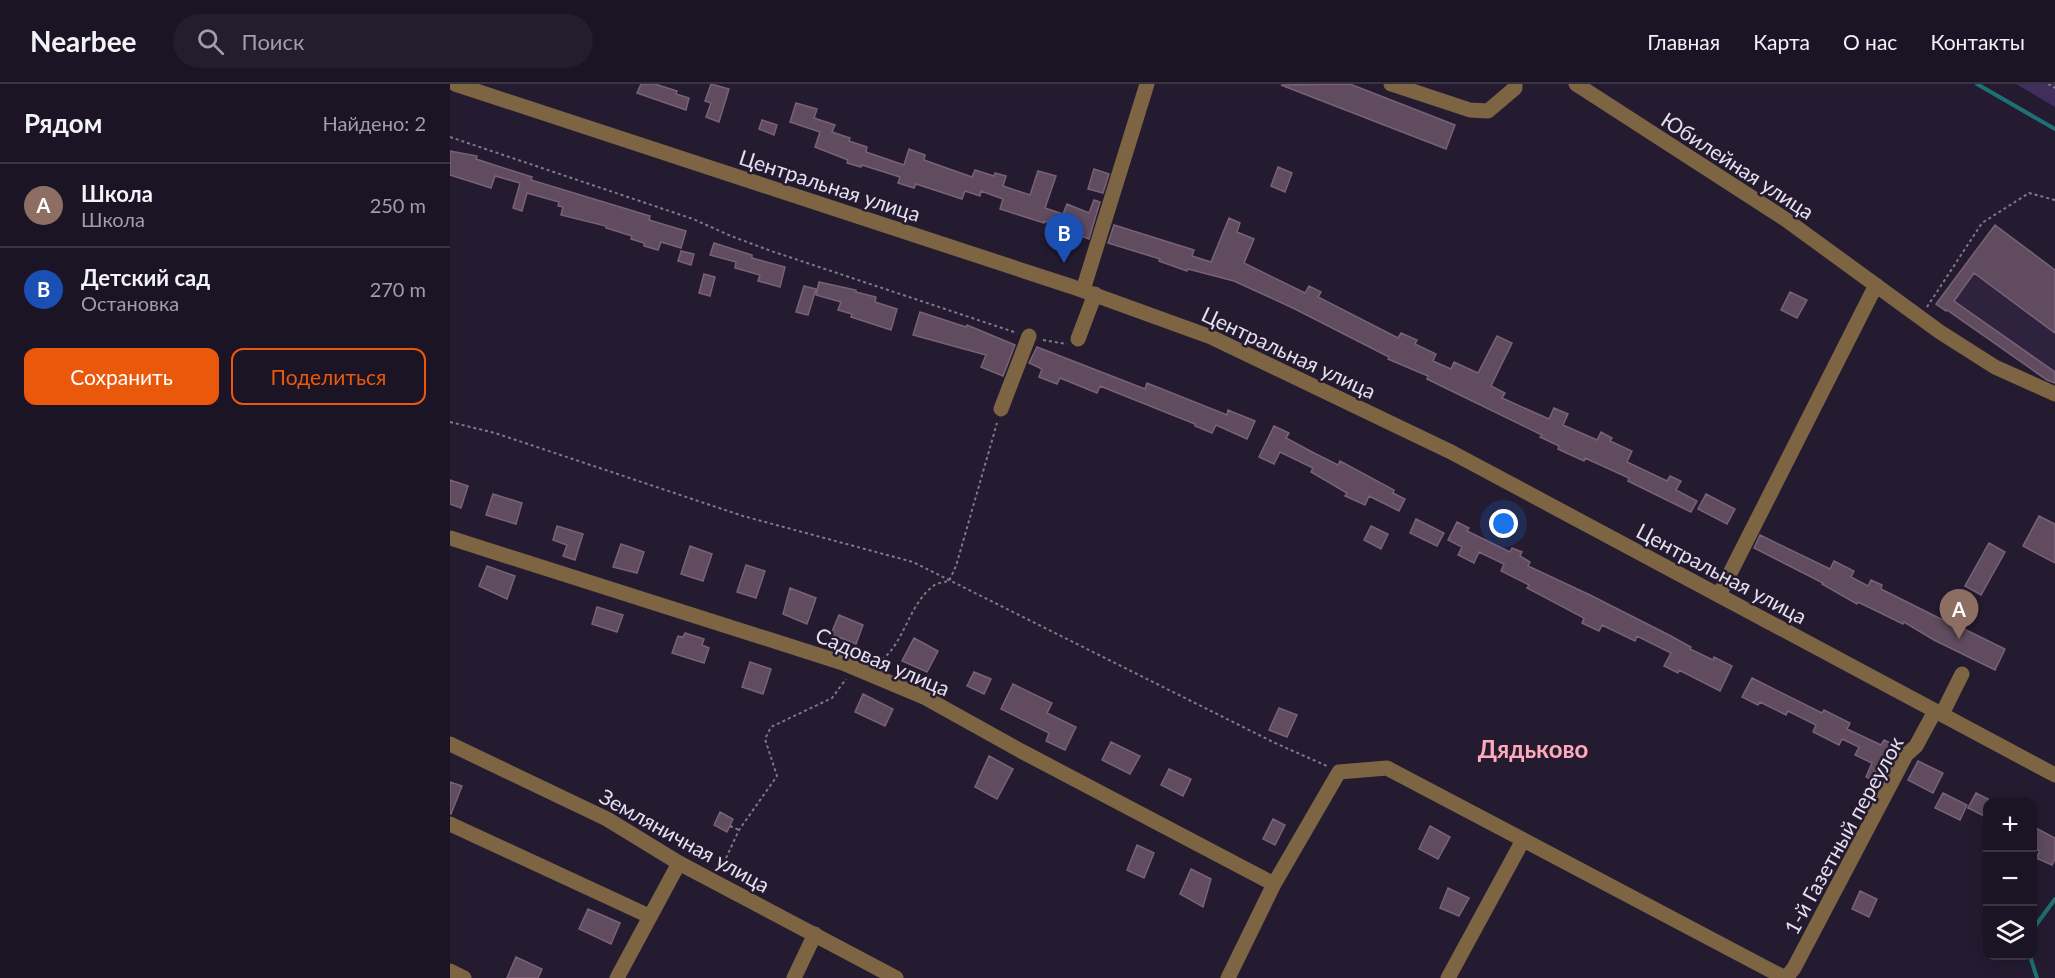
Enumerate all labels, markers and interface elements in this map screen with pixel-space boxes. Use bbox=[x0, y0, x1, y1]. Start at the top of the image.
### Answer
search box bbox=[173, 14, 593, 68]
text: Nearbee bbox=[30, 24, 137, 58]
icon: search bbox=[194, 25, 227, 58]
text: Поиск bbox=[242, 28, 304, 55]
text: Главная bbox=[1647, 29, 1720, 54]
text: Карта bbox=[1753, 29, 1810, 54]
text: О нас bbox=[1843, 29, 1897, 54]
text: Контакты bbox=[1930, 29, 2025, 54]
street label: Юбилейная улица bbox=[1657, 106, 1819, 224]
text: Рядом bbox=[24, 107, 102, 139]
text: Найдено: 2 bbox=[323, 111, 426, 135]
street label: Центральная улица bbox=[736, 144, 924, 226]
text: Школа bbox=[81, 180, 153, 207]
text: A bbox=[37, 193, 50, 217]
text: 250 m bbox=[370, 193, 426, 217]
text: Школа bbox=[81, 207, 145, 231]
pin: B bbox=[1044, 214, 1084, 263]
text: Детский сад bbox=[81, 264, 210, 291]
text: B bbox=[37, 277, 50, 301]
text: 270 m bbox=[370, 277, 426, 301]
text: Остановка bbox=[81, 291, 179, 315]
street label: Центральная улица bbox=[1198, 301, 1380, 403]
button: Сохранить bbox=[24, 348, 219, 405]
button: Поделиться bbox=[231, 348, 426, 405]
your location bbox=[1489, 509, 1518, 538]
street label: Центральная улица bbox=[1633, 518, 1811, 628]
pin: A bbox=[1940, 590, 1978, 639]
street label: Садовая улица bbox=[812, 622, 954, 700]
street label: 1-й Газетный переулок bbox=[1778, 732, 1908, 938]
district label: Дядьково bbox=[1478, 734, 1588, 763]
street label: Земляничная улица bbox=[596, 783, 774, 897]
map controls bbox=[1983, 798, 2037, 960]
button: + bbox=[1983, 798, 2037, 852]
button: − bbox=[1983, 852, 2037, 906]
button: layers bbox=[1983, 906, 2037, 960]

